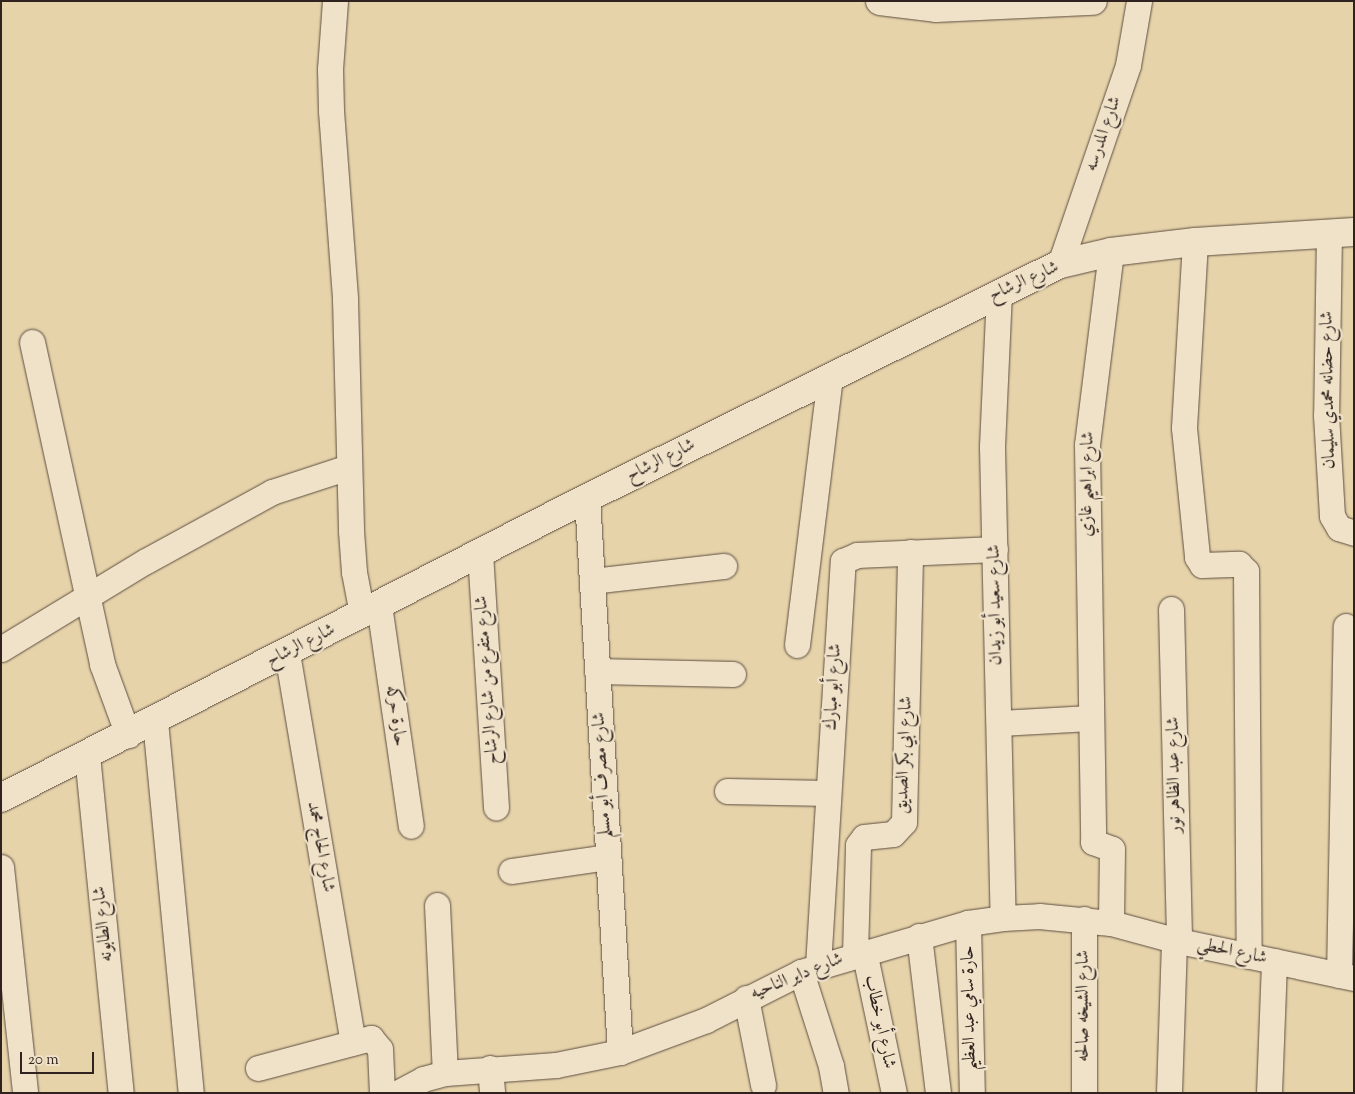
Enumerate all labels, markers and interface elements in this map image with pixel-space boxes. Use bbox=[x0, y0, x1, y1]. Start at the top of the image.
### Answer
street label: شارع المدرسه bbox=[1081, 94, 1127, 174]
street label: شارع الرشاح bbox=[986, 257, 1062, 307]
street label: شارع حضانه محمدي سليمان bbox=[1317, 311, 1341, 469]
street label: شارع ابراهيم غازي bbox=[1076, 431, 1100, 537]
street label: شارع الرشاح bbox=[623, 434, 699, 488]
street label: شارع سعيد أبو زيدان bbox=[984, 544, 1008, 666]
street label: شارع متفرع من شارع الرشاح bbox=[471, 595, 505, 765]
street label: شارع الرشاح bbox=[263, 619, 339, 673]
street label: شارع أبو مبارك bbox=[821, 643, 847, 731]
street label: حارة حركه bbox=[380, 684, 410, 748]
street label: شارع ابي بكر الصديق bbox=[892, 696, 918, 814]
street label: شارع مصرف أبو مسلم bbox=[589, 711, 617, 839]
street label: شارع عبد الظاهر نور bbox=[1163, 717, 1187, 833]
street label: شارع الحاج محمد bbox=[301, 800, 339, 894]
street label: شارع الطابونه bbox=[89, 885, 119, 963]
street label: شارع الحطي bbox=[1195, 934, 1269, 970]
street label: حارة سامي عبد العظيم bbox=[958, 945, 982, 1071]
street label: شارع داير الناحيه bbox=[748, 949, 846, 1005]
street label: شارع الشيخه صالحه bbox=[1073, 950, 1095, 1062]
street label: شارع أبو خطاب bbox=[859, 973, 899, 1071]
scale bar bbox=[22, 1042, 96, 1074]
text: 20 m bbox=[28, 1050, 59, 1071]

